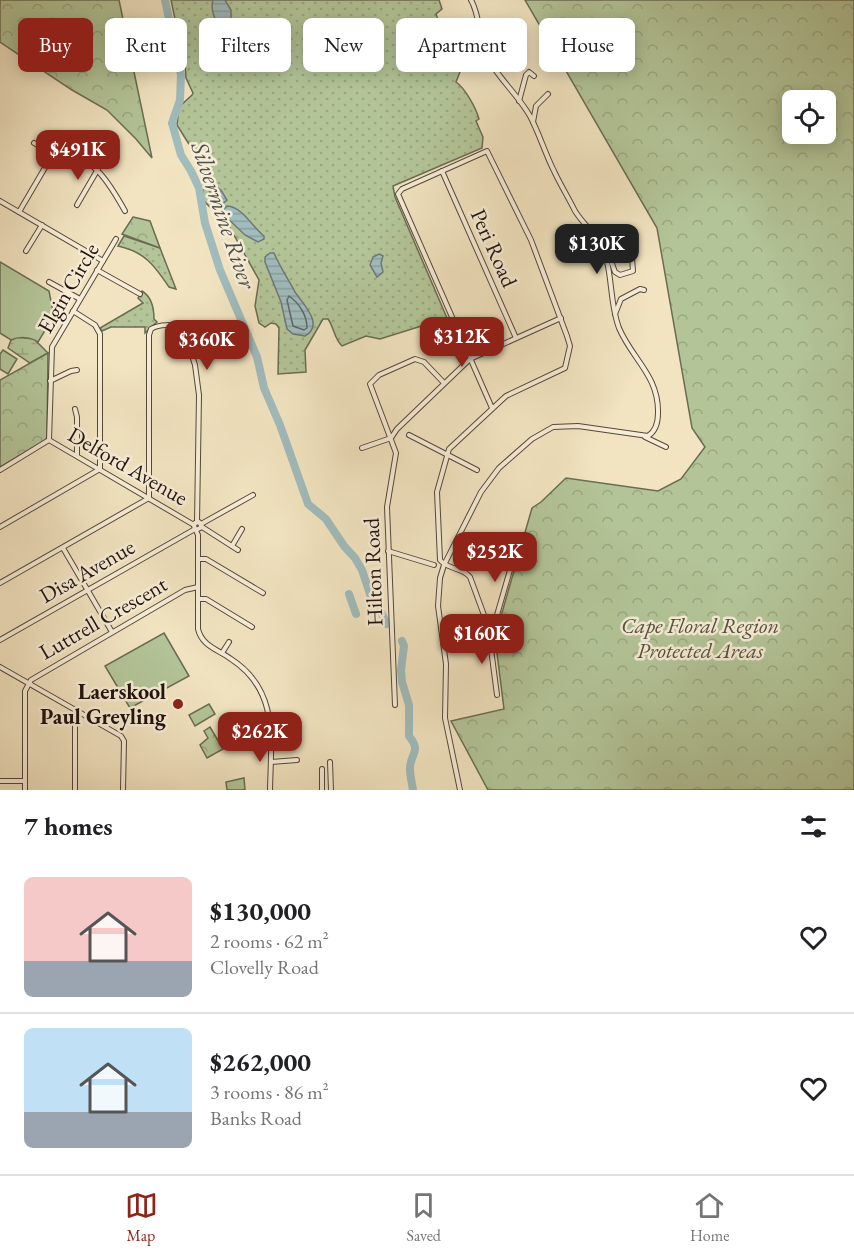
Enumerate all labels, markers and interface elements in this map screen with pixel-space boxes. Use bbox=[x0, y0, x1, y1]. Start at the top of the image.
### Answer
chip: Buy bbox=[18, 18, 93, 72]
chip: Rent bbox=[105, 18, 187, 72]
chip: Filters bbox=[199, 18, 291, 72]
chip: New bbox=[303, 18, 384, 72]
chip: Apartment bbox=[396, 18, 527, 72]
chip: House bbox=[539, 18, 635, 72]
map controls bbox=[782, 90, 836, 144]
button: locate bbox=[782, 90, 836, 144]
pin: $491K bbox=[36, 130, 120, 181]
text: $491K bbox=[50, 136, 106, 162]
water label: Silvermine River bbox=[184, 136, 264, 294]
street label: Peri Road bbox=[464, 204, 524, 293]
pin: $130K bbox=[555, 224, 639, 275]
text: $130K bbox=[569, 230, 625, 256]
street label: Elgin Circle bbox=[30, 237, 106, 338]
pin: $312K bbox=[420, 317, 504, 368]
pin: $360K bbox=[165, 320, 249, 371]
text: $312K bbox=[434, 323, 490, 349]
text: $360K bbox=[179, 326, 235, 352]
street label: Delford Avenue bbox=[63, 420, 194, 512]
street label: Hilton Road bbox=[357, 516, 389, 627]
street label: Disa Avenue bbox=[34, 532, 140, 610]
pin: $252K bbox=[453, 532, 537, 583]
text: $252K bbox=[467, 538, 523, 564]
street label: Luttrell Crescent bbox=[34, 570, 172, 666]
park label: Cape Floral Region Protected Areas bbox=[621, 611, 779, 665]
pin: $160K bbox=[440, 614, 524, 665]
text: $160K bbox=[454, 620, 510, 646]
place label: Laerskool Paul Greyling bbox=[40, 677, 167, 731]
marker: Laerskool Paul Greyling bbox=[171, 697, 185, 711]
pin: $262K bbox=[218, 712, 302, 763]
text: $262K bbox=[232, 718, 288, 744]
text: 7 homes bbox=[24, 809, 113, 843]
icon: filters bbox=[797, 810, 830, 843]
text: $130,000 bbox=[210, 894, 311, 928]
icon: home bbox=[72, 901, 144, 973]
icon: heart bbox=[797, 921, 830, 954]
text: 2 rooms · 62 m² bbox=[210, 928, 329, 954]
text: Clovelly Road bbox=[210, 954, 319, 980]
text: $262,000 bbox=[210, 1045, 311, 1079]
icon: home bbox=[72, 1052, 144, 1124]
icon: heart bbox=[797, 1072, 830, 1105]
text: 3 rooms · 86 m² bbox=[210, 1079, 329, 1105]
text: Banks Road bbox=[210, 1105, 302, 1131]
tab: Map bbox=[125, 1189, 158, 1246]
tab: Saved bbox=[407, 1189, 441, 1246]
tab: Home bbox=[690, 1189, 729, 1246]

